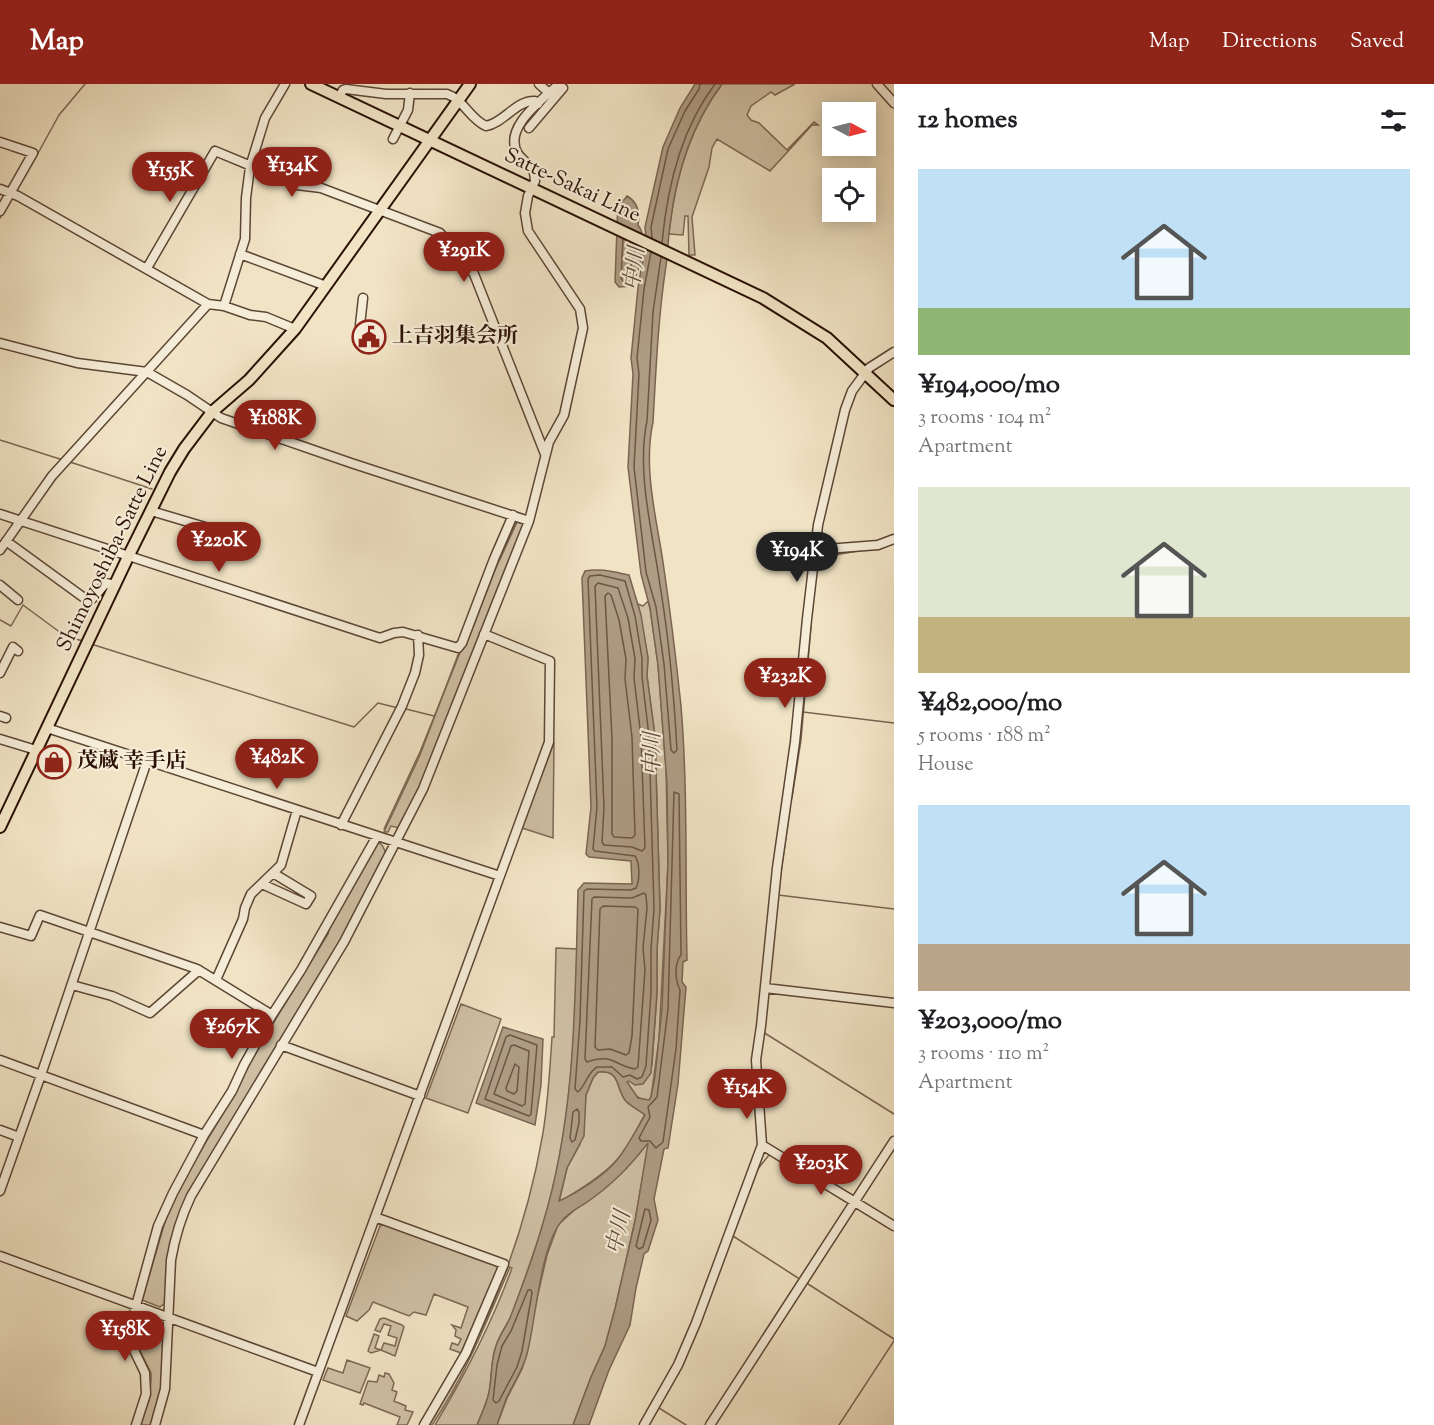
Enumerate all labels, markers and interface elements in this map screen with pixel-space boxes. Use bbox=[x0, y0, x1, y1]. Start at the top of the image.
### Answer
text: Map bbox=[30, 22, 84, 62]
text: Map bbox=[1149, 27, 1189, 57]
text: Directions bbox=[1222, 27, 1317, 57]
text: Saved bbox=[1350, 27, 1404, 57]
north arrow bbox=[822, 102, 876, 156]
map controls bbox=[822, 102, 876, 222]
text: 12 homes bbox=[918, 102, 1017, 139]
icon: filters bbox=[1377, 104, 1410, 137]
street label: Satte-Sakai Line bbox=[499, 141, 645, 231]
pin: ¥134K bbox=[250, 147, 334, 198]
pin: ¥155K bbox=[128, 152, 212, 203]
text: ¥134K bbox=[266, 152, 318, 181]
text: ¥155K bbox=[146, 157, 194, 186]
button: locate bbox=[822, 168, 876, 222]
icon: home bbox=[1110, 208, 1218, 316]
pin: ¥291K bbox=[422, 232, 506, 283]
text: ¥291K bbox=[437, 237, 491, 266]
water label: 中川 bbox=[617, 243, 655, 293]
public building icon: 上吉羽集会所 bbox=[351, 319, 387, 355]
place label: 上吉羽集会所 bbox=[392, 322, 518, 352]
text: ¥194,000/mo bbox=[918, 367, 1060, 404]
pin: ¥188K bbox=[233, 400, 317, 451]
text: 3 rooms · 104 m² bbox=[918, 404, 1052, 433]
text: ¥188K bbox=[248, 405, 302, 434]
text: Apartment bbox=[918, 433, 1013, 462]
street label: Shimoyoshiba-Satte Line bbox=[50, 441, 176, 657]
pin: ¥220K bbox=[177, 522, 261, 573]
icon: home bbox=[1110, 526, 1218, 634]
text: ¥220K bbox=[191, 527, 247, 556]
pin: ¥194K bbox=[755, 532, 839, 583]
text: ¥194K bbox=[770, 537, 824, 566]
pin: ¥232K bbox=[743, 658, 827, 709]
text: ¥232K bbox=[758, 663, 812, 692]
text: ¥482,000/mo bbox=[918, 685, 1062, 722]
text: 5 rooms · 188 m² bbox=[918, 722, 1051, 751]
water label: 中川 bbox=[638, 730, 670, 776]
pin: ¥482K bbox=[235, 739, 319, 790]
shop icon: 茂蔵 幸手店 bbox=[36, 744, 72, 780]
text: ¥482K bbox=[249, 744, 305, 773]
place label: 茂蔵 幸手店 bbox=[77, 747, 186, 777]
text: House bbox=[918, 751, 973, 780]
icon: home bbox=[1110, 844, 1218, 952]
text: ¥203,000/mo bbox=[918, 1003, 1062, 1040]
pin: ¥267K bbox=[190, 1009, 274, 1060]
text: ¥267K bbox=[204, 1014, 260, 1043]
text: 3 rooms · 110 m² bbox=[918, 1040, 1049, 1069]
pin: ¥154K bbox=[705, 1069, 789, 1120]
text: Apartment bbox=[918, 1069, 1013, 1098]
text: ¥154K bbox=[721, 1074, 773, 1103]
pin: ¥203K bbox=[779, 1145, 863, 1196]
text: ¥203K bbox=[793, 1150, 849, 1179]
water label: 中川 bbox=[599, 1206, 641, 1258]
pin: ¥158K bbox=[83, 1311, 167, 1362]
text: ¥158K bbox=[100, 1316, 151, 1345]

